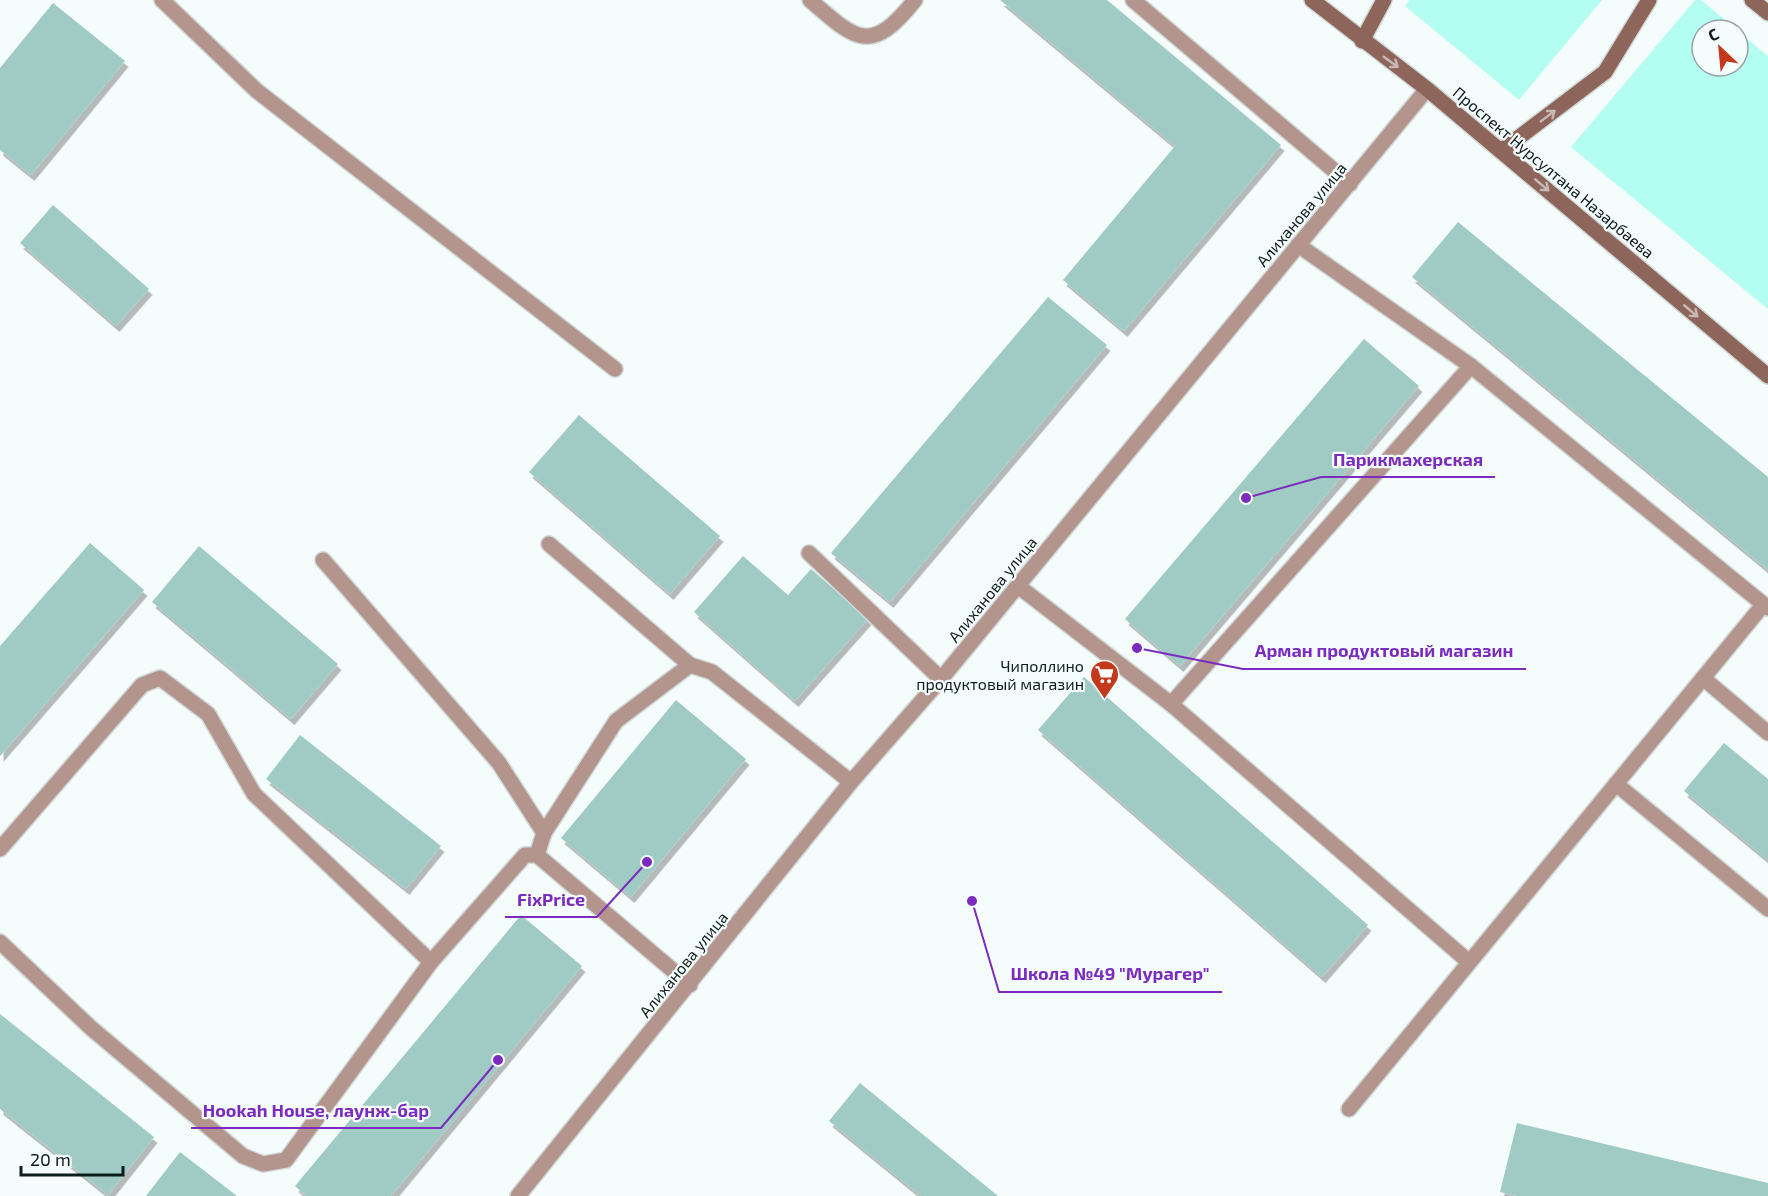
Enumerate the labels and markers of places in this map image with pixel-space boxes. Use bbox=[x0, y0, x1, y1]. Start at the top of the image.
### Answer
callout: Парикмахерская bbox=[1321, 441, 1495, 477]
callout: Арман продуктовый магазин bbox=[1243, 633, 1526, 669]
place label: Чиполлино продуктовый магазин bbox=[916, 656, 1084, 694]
supermarket icon: Чиполлино продуктовый магазин bbox=[1089, 658, 1121, 700]
callout: FixPrice bbox=[505, 881, 597, 917]
callout: Школа №49 "Мурагер" bbox=[999, 956, 1222, 992]
callout: Hookah House, лаунж-бар bbox=[191, 1092, 441, 1128]

